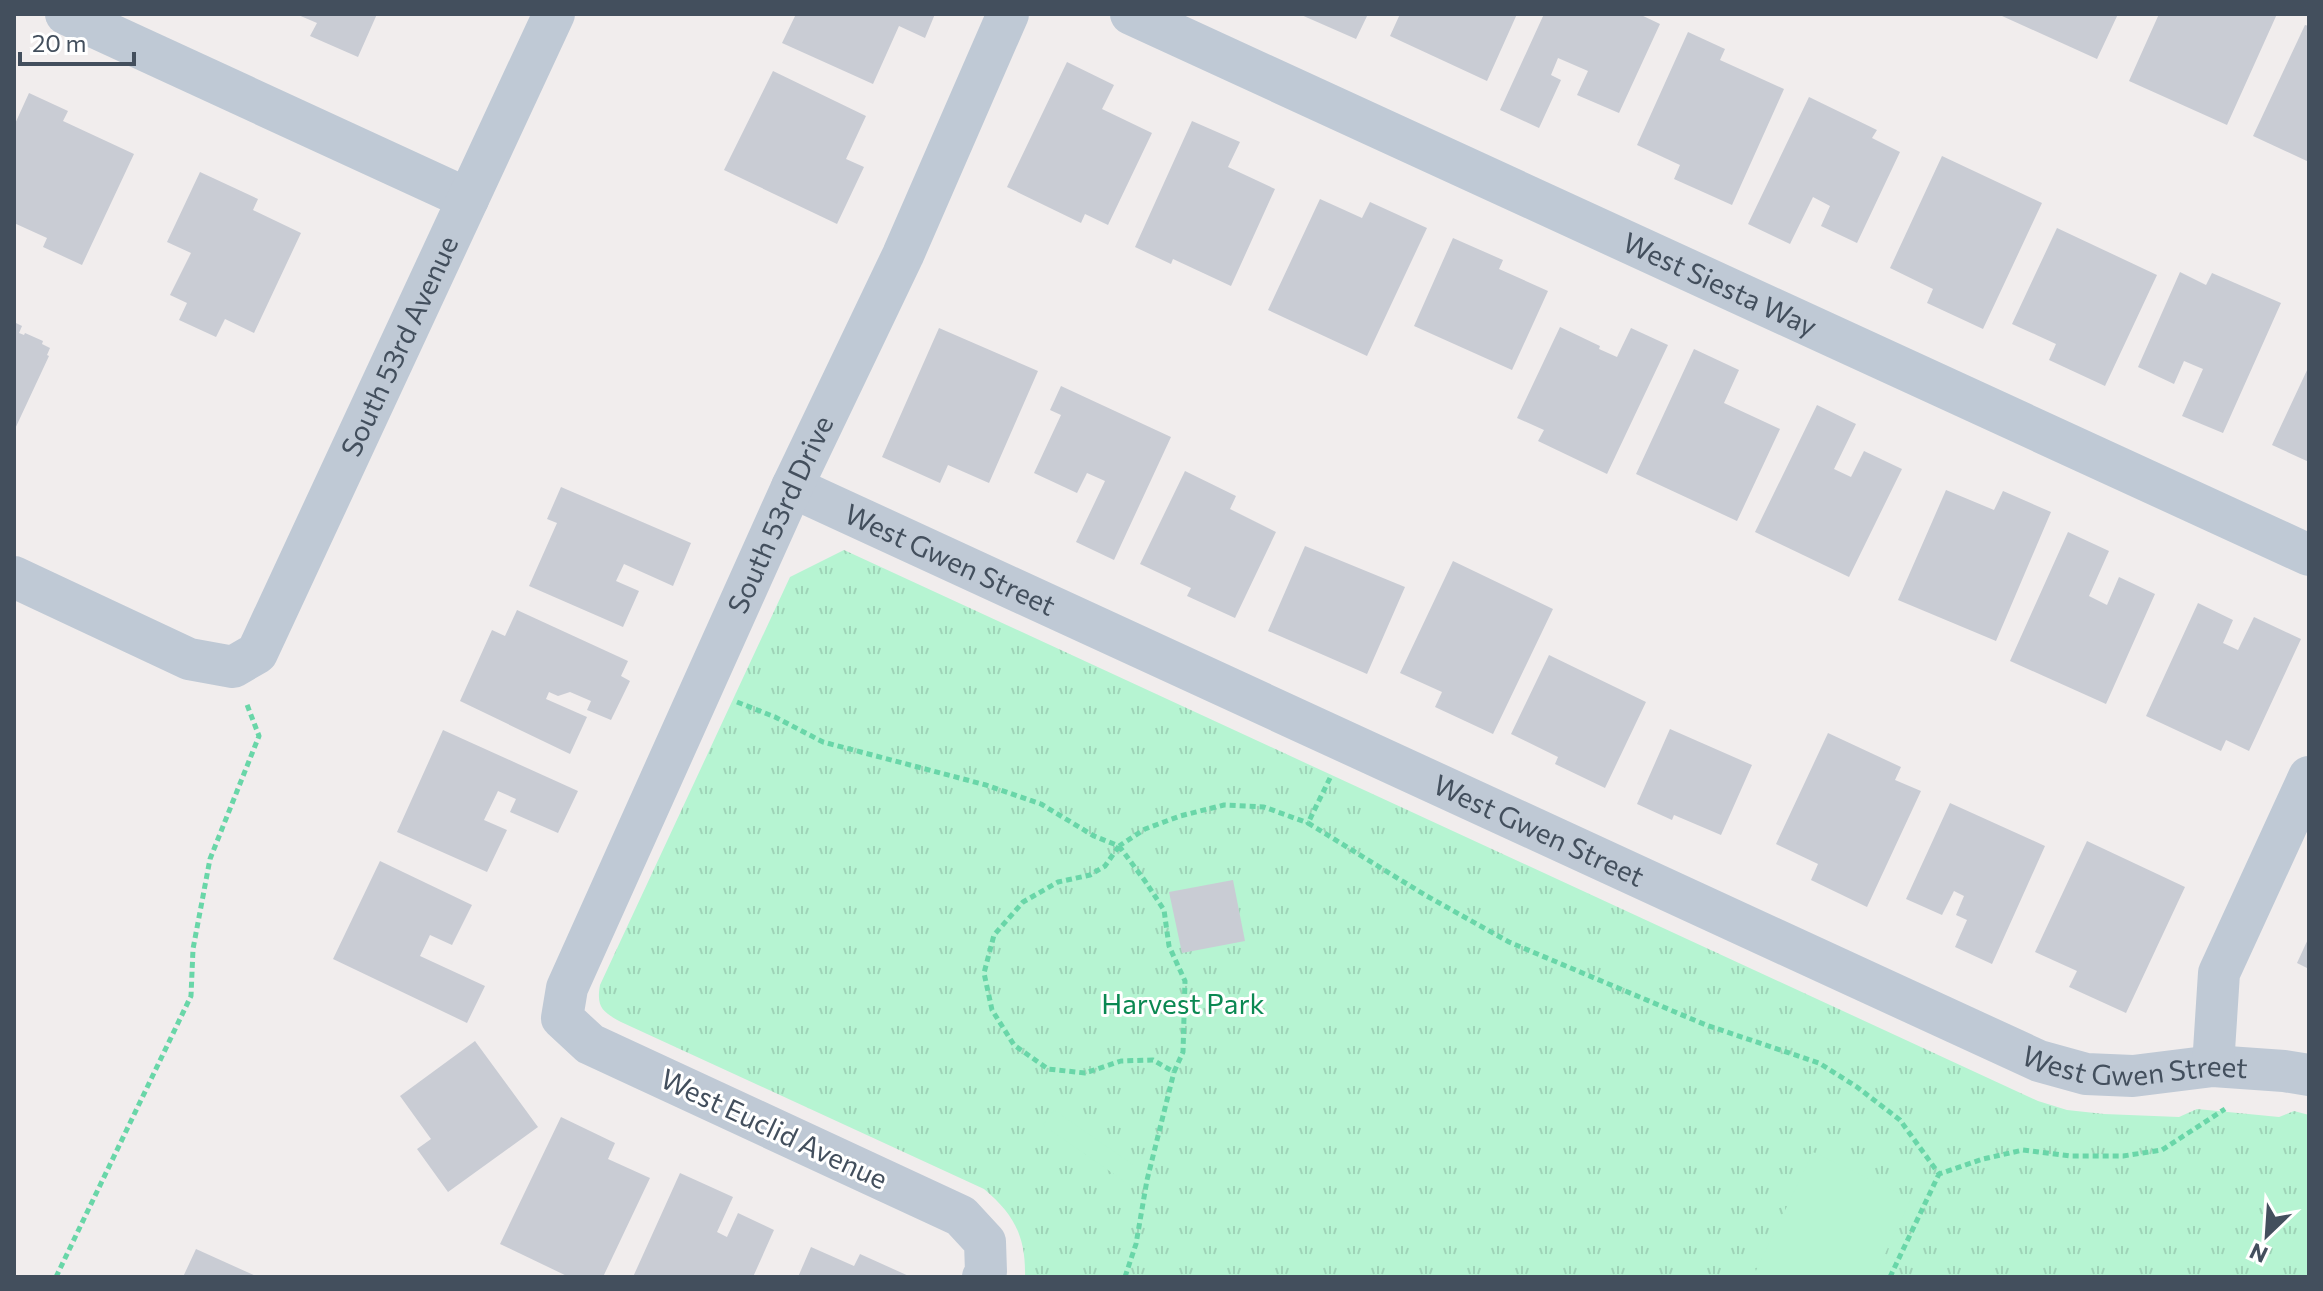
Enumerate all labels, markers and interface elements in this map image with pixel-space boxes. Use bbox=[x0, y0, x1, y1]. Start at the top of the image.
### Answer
scale bar bbox=[20, 16, 134, 66]
text: 20 m bbox=[32, 28, 86, 57]
street label: West Siesta Way bbox=[1618, 224, 1823, 343]
street label: South 53rd Avenue bbox=[333, 230, 465, 462]
street label: South 53rd Drive bbox=[720, 410, 840, 618]
street label: West Gwen Street bbox=[840, 496, 1061, 622]
street label: West Gwen Street bbox=[1428, 767, 1650, 893]
park label: Harvest Park bbox=[1101, 986, 1265, 1020]
street label: West Gwen Street bbox=[2017, 1038, 2249, 1092]
street label: West Euclid Avenue bbox=[656, 1061, 893, 1196]
north arrow bbox=[2227, 1195, 2307, 1275]
text: N bbox=[2245, 1238, 2272, 1269]

